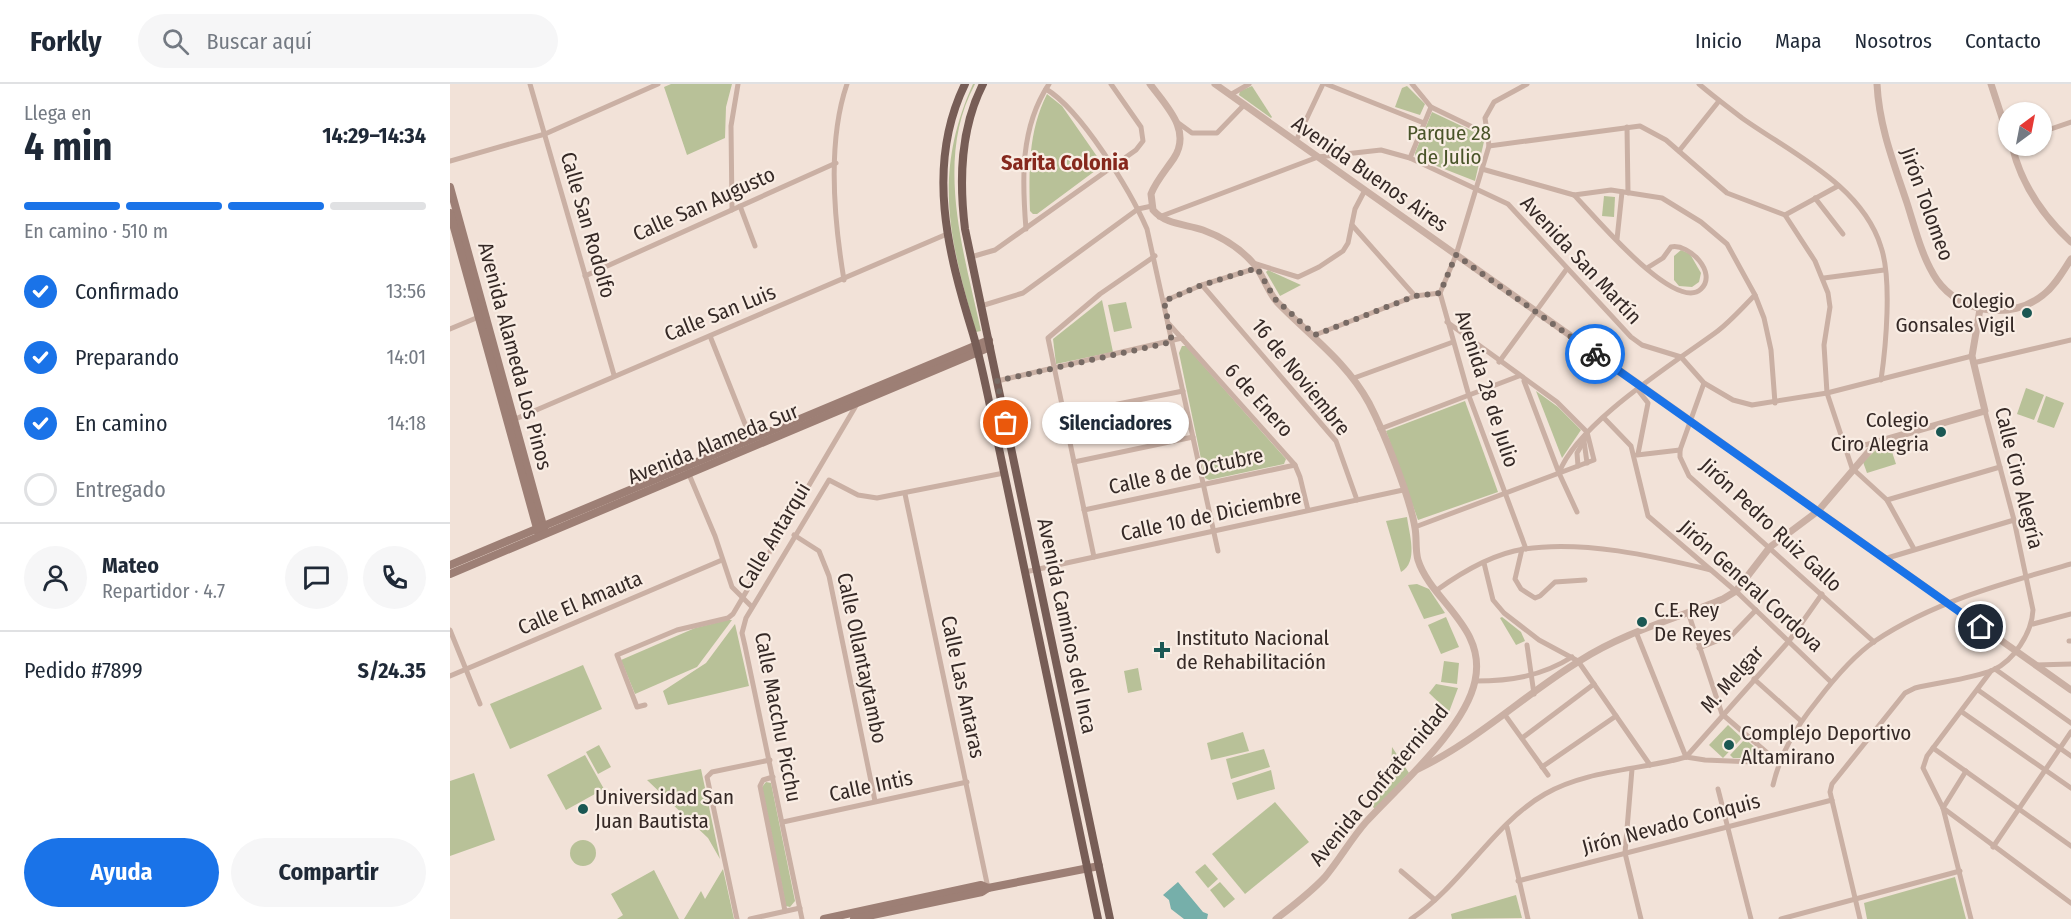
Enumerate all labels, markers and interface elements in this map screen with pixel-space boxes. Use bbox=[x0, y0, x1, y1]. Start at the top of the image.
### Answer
search box bbox=[138, 14, 558, 68]
text: Forkly bbox=[30, 25, 102, 58]
icon: search bbox=[159, 25, 192, 58]
text: Buscar aquí bbox=[207, 28, 312, 55]
text: Inicio bbox=[1695, 28, 1742, 54]
text: Mapa bbox=[1775, 28, 1822, 54]
text: Nosotros bbox=[1855, 28, 1932, 54]
text: Contacto bbox=[1965, 28, 2041, 54]
text: Llega en bbox=[24, 101, 92, 125]
north arrow bbox=[1998, 102, 2052, 156]
map controls bbox=[1998, 102, 2052, 156]
street label: Avenida Buenos Aires bbox=[1287, 110, 1453, 238]
park label: Parque 28 de Julio bbox=[1407, 120, 1491, 170]
text: 14:29–14:34 bbox=[322, 122, 426, 149]
text: 4 min bbox=[24, 124, 112, 170]
street label: Jirón Tolomeo bbox=[1895, 144, 1959, 264]
street label: Calle San Rodolfo bbox=[555, 149, 621, 301]
district label: Sarita Colonia bbox=[1001, 149, 1129, 176]
street label: Calle San Augusto bbox=[629, 161, 779, 247]
street label: Avenida San Martín bbox=[1515, 190, 1647, 330]
text: En camino · 510 m bbox=[24, 219, 168, 243]
street label: Avenida Alameda Los Pinos bbox=[472, 239, 558, 473]
icon: check bbox=[24, 275, 57, 308]
text: Confirmado bbox=[75, 278, 179, 305]
text: 13:56 bbox=[386, 279, 426, 303]
street label: Calle San Luis bbox=[661, 279, 779, 347]
place label: Colegio Gonsales Vigil bbox=[1896, 288, 2015, 338]
marker: Colegio Gonsales Vigil bbox=[2020, 306, 2034, 320]
street label: Avenida 28 de Julio bbox=[1449, 307, 1525, 471]
street label: 16 de Noviembre bbox=[1246, 313, 1356, 441]
courier bbox=[1565, 324, 1625, 384]
icon: bike bbox=[1579, 338, 1612, 371]
icon: check bbox=[24, 341, 57, 374]
text: Preparando bbox=[75, 344, 179, 371]
text: 14:01 bbox=[387, 345, 426, 369]
street label: 6 de Enero bbox=[1219, 358, 1299, 442]
pin bbox=[980, 397, 1031, 448]
street label: Avenida Alameda Sur bbox=[624, 398, 803, 490]
callout: Silenciadores bbox=[1042, 402, 1189, 444]
street label: Calle Ciro Alegría bbox=[1989, 404, 2049, 552]
icon: bag bbox=[989, 406, 1022, 439]
icon: check bbox=[24, 407, 57, 440]
place label: Colegio Ciro Alegria bbox=[1831, 407, 1929, 457]
text: En camino bbox=[75, 410, 167, 437]
text: 14:18 bbox=[387, 411, 426, 435]
text: Silenciadores bbox=[1059, 411, 1172, 435]
marker: Colegio Ciro Alegria bbox=[1934, 425, 1948, 439]
street label: Calle 8 de Octubre bbox=[1106, 442, 1266, 500]
street label: Jirón Pedro Ruiz Gallo bbox=[1695, 453, 1847, 597]
text: Entregado bbox=[75, 476, 166, 503]
street label: Calle Antarqui bbox=[732, 478, 816, 594]
street label: Calle 10 de Diciembre bbox=[1118, 483, 1304, 547]
street label: Jirón General Cordova bbox=[1673, 514, 1829, 658]
street label: Avenida Caminos del Inca bbox=[1031, 516, 1103, 736]
button: person bbox=[24, 546, 87, 609]
button: chat bbox=[285, 546, 348, 609]
button: phone bbox=[363, 546, 426, 609]
text: Mateo bbox=[102, 552, 159, 579]
street label: Calle El Amauta bbox=[514, 565, 646, 641]
street label: Calle Ollantaytambo bbox=[831, 570, 893, 746]
text: Repartidor · 4.7 bbox=[102, 579, 225, 603]
place label: C.E. Rey De Reyes bbox=[1654, 597, 1732, 647]
pin bbox=[1955, 601, 2006, 652]
icon: home bbox=[1964, 610, 1997, 643]
street label: Calle Las Antaras bbox=[935, 613, 991, 761]
marker: C.E. Rey De Reyes bbox=[1635, 615, 1649, 629]
place label: Instituto Nacional de Rehabilitación bbox=[1176, 625, 1330, 675]
street label: Calle Macchu Picchu bbox=[749, 630, 807, 804]
street label: M. Melgar bbox=[1695, 639, 1770, 718]
marker: Instituto Nacional de Rehabilitación bbox=[1153, 641, 1171, 659]
text: Pedido #7899 bbox=[24, 657, 143, 684]
text: S/24.35 bbox=[358, 657, 426, 684]
street label: Avenida Confraternidad bbox=[1304, 699, 1454, 871]
place label: Complejo Deportivo Altamirano bbox=[1741, 720, 1911, 770]
marker: Complejo Deportivo Altamirano bbox=[1722, 738, 1736, 752]
street label: Calle Intis bbox=[827, 764, 915, 808]
place label: Universidad San Juan Bautista bbox=[595, 784, 734, 834]
street label: Jirón Nevado Conquis bbox=[1579, 788, 1763, 860]
marker: Universidad San Juan Bautista bbox=[576, 802, 590, 816]
button: Ayuda bbox=[24, 838, 219, 907]
button: Compartir bbox=[231, 838, 426, 907]

